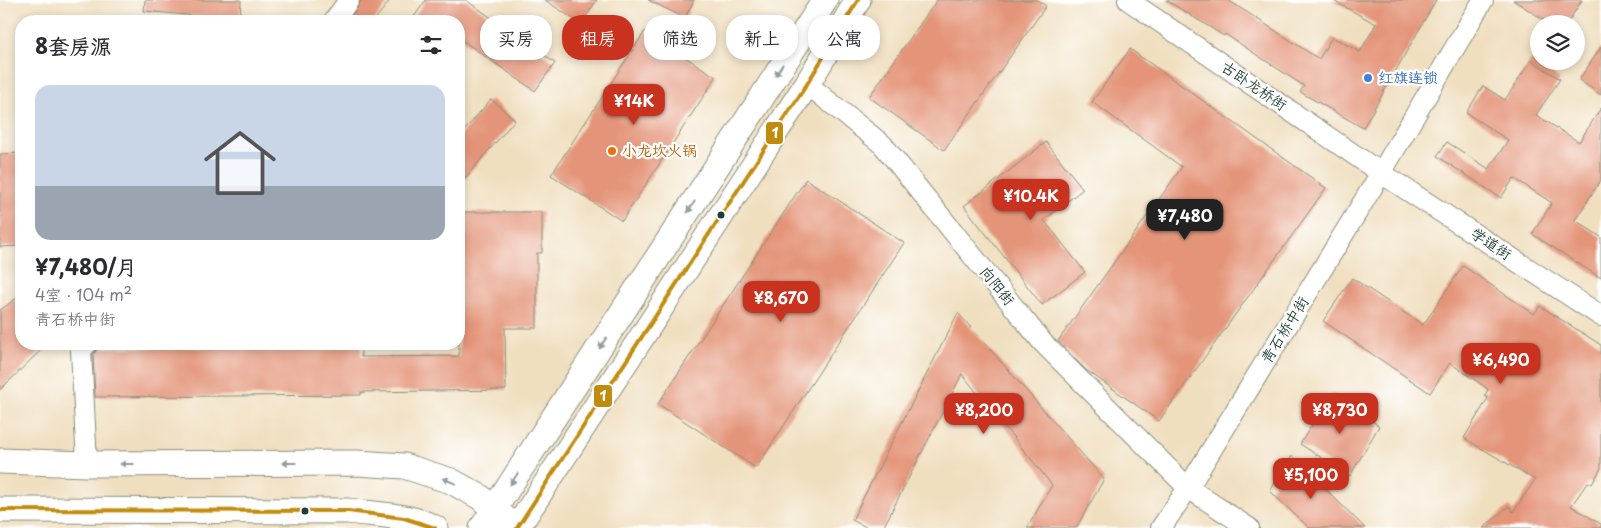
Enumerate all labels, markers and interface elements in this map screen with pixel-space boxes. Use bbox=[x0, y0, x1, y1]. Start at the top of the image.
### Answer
chip: 买房 bbox=[480, 15, 552, 60]
chip: 租房 bbox=[562, 15, 634, 60]
chip: 筛选 bbox=[644, 15, 716, 60]
chip: 新上 bbox=[726, 15, 798, 60]
chip: 公寓 bbox=[808, 15, 880, 60]
map controls bbox=[1530, 15, 1585, 70]
button: layers bbox=[1530, 15, 1585, 70]
text: 8套房源 bbox=[35, 29, 111, 61]
icon: filters bbox=[417, 31, 445, 59]
street label: 古卧龙桥街 bbox=[1217, 54, 1292, 115]
one-way arrow bbox=[774, 64, 784, 77]
place label: 红旗连锁 bbox=[1378, 65, 1438, 88]
marker: 红旗连锁 bbox=[1362, 72, 1374, 84]
pin: ¥14K bbox=[604, 84, 664, 126]
text: ¥14K bbox=[614, 88, 654, 112]
icon: home bbox=[195, 118, 285, 208]
line badge: 1 bbox=[765, 121, 784, 145]
text: 1 bbox=[772, 122, 779, 143]
place label: 小龙坎火锅 bbox=[622, 138, 697, 161]
marker: 小龙坎火锅 bbox=[606, 145, 618, 157]
pin: ¥10.4K bbox=[990, 178, 1072, 221]
text: ¥10.4K bbox=[1003, 183, 1059, 207]
pin: ¥7,480 bbox=[1144, 198, 1226, 241]
one-way arrow bbox=[686, 200, 696, 213]
text: ¥7,480 bbox=[1157, 203, 1213, 227]
unlabelled marker bbox=[716, 210, 726, 220]
street label: 学道街 bbox=[1467, 221, 1517, 265]
text: ¥7,480/月 bbox=[35, 250, 137, 282]
street label: 向阳街 bbox=[975, 260, 1021, 310]
pin: ¥8,670 bbox=[740, 280, 822, 323]
text: 4室 · 104 m² bbox=[35, 282, 132, 306]
text: ¥8,670 bbox=[754, 285, 808, 309]
street label: 青石桥中街 bbox=[1254, 291, 1313, 367]
text: 青石桥中街 bbox=[35, 306, 115, 330]
one-way arrow bbox=[598, 336, 607, 350]
pin: ¥6,490 bbox=[1460, 342, 1542, 385]
text: ¥6,490 bbox=[1472, 347, 1530, 371]
line badge: 1 bbox=[593, 384, 613, 408]
text: 1 bbox=[600, 385, 607, 406]
pin: ¥8,200 bbox=[943, 392, 1025, 435]
pin: ¥8,730 bbox=[1299, 392, 1381, 435]
text: ¥8,200 bbox=[955, 397, 1013, 421]
text: ¥8,730 bbox=[1312, 397, 1368, 421]
pin: ¥5,100 bbox=[1270, 458, 1352, 500]
one-way arrow bbox=[281, 459, 297, 467]
one-way arrow bbox=[118, 460, 134, 468]
text: ¥5,100 bbox=[1284, 462, 1338, 486]
one-way arrow bbox=[509, 473, 519, 486]
one-way arrow bbox=[442, 476, 456, 484]
unlabelled marker bbox=[300, 506, 310, 516]

